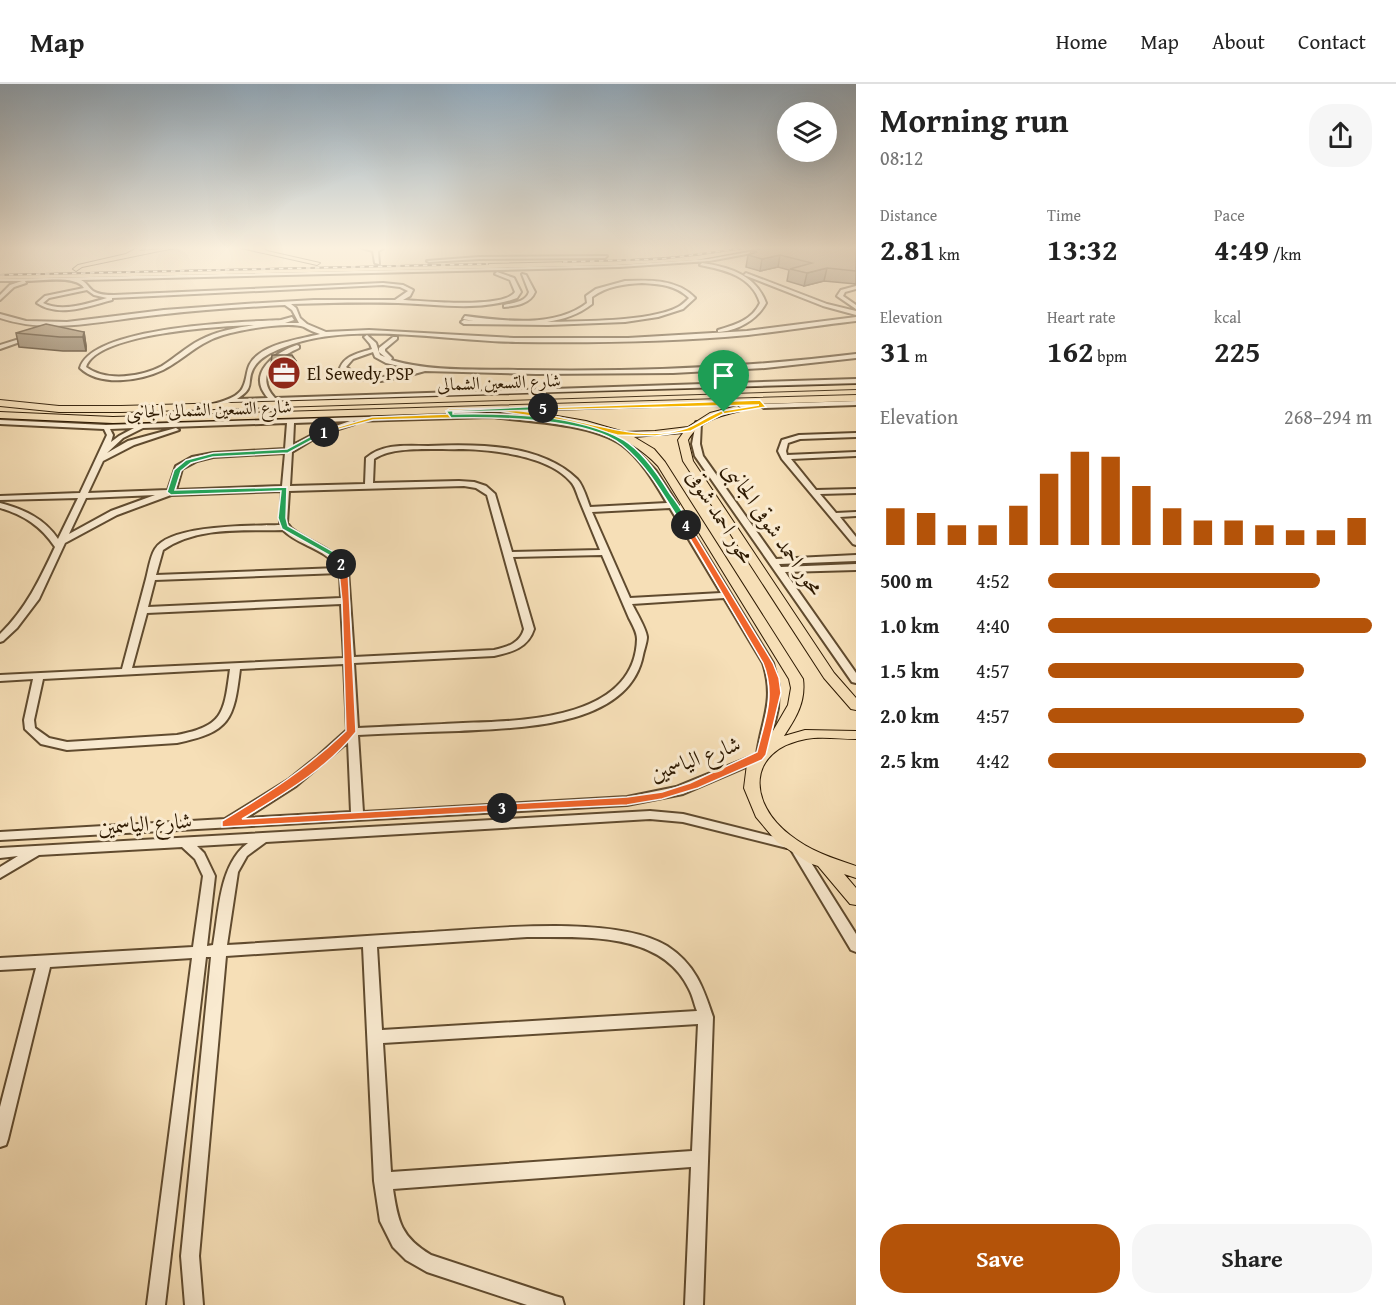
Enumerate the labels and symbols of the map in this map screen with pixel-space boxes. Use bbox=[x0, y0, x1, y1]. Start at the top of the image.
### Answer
pin bbox=[698, 350, 749, 412]
office icon: El Sewedy PSP bbox=[266, 355, 302, 391]
place label: El Sewedy PSP bbox=[307, 360, 414, 387]
street label: شارع التسعين الشمالى bbox=[437, 366, 561, 400]
street label: شارع التسعين الشمالى الجانبى bbox=[126, 393, 292, 427]
pin: 5 bbox=[528, 393, 558, 423]
pin: 1 bbox=[309, 417, 339, 447]
street label: محور احمد شوقى الجانبى bbox=[715, 454, 833, 603]
street label: محور احمد شوقى bbox=[679, 462, 763, 570]
pin: 4 bbox=[671, 510, 701, 540]
pin: 2 bbox=[326, 549, 356, 579]
street label: شارع الياسمين bbox=[645, 727, 746, 792]
pin: 3 bbox=[487, 793, 517, 823]
street label: شارع الياسمين bbox=[97, 804, 193, 845]

